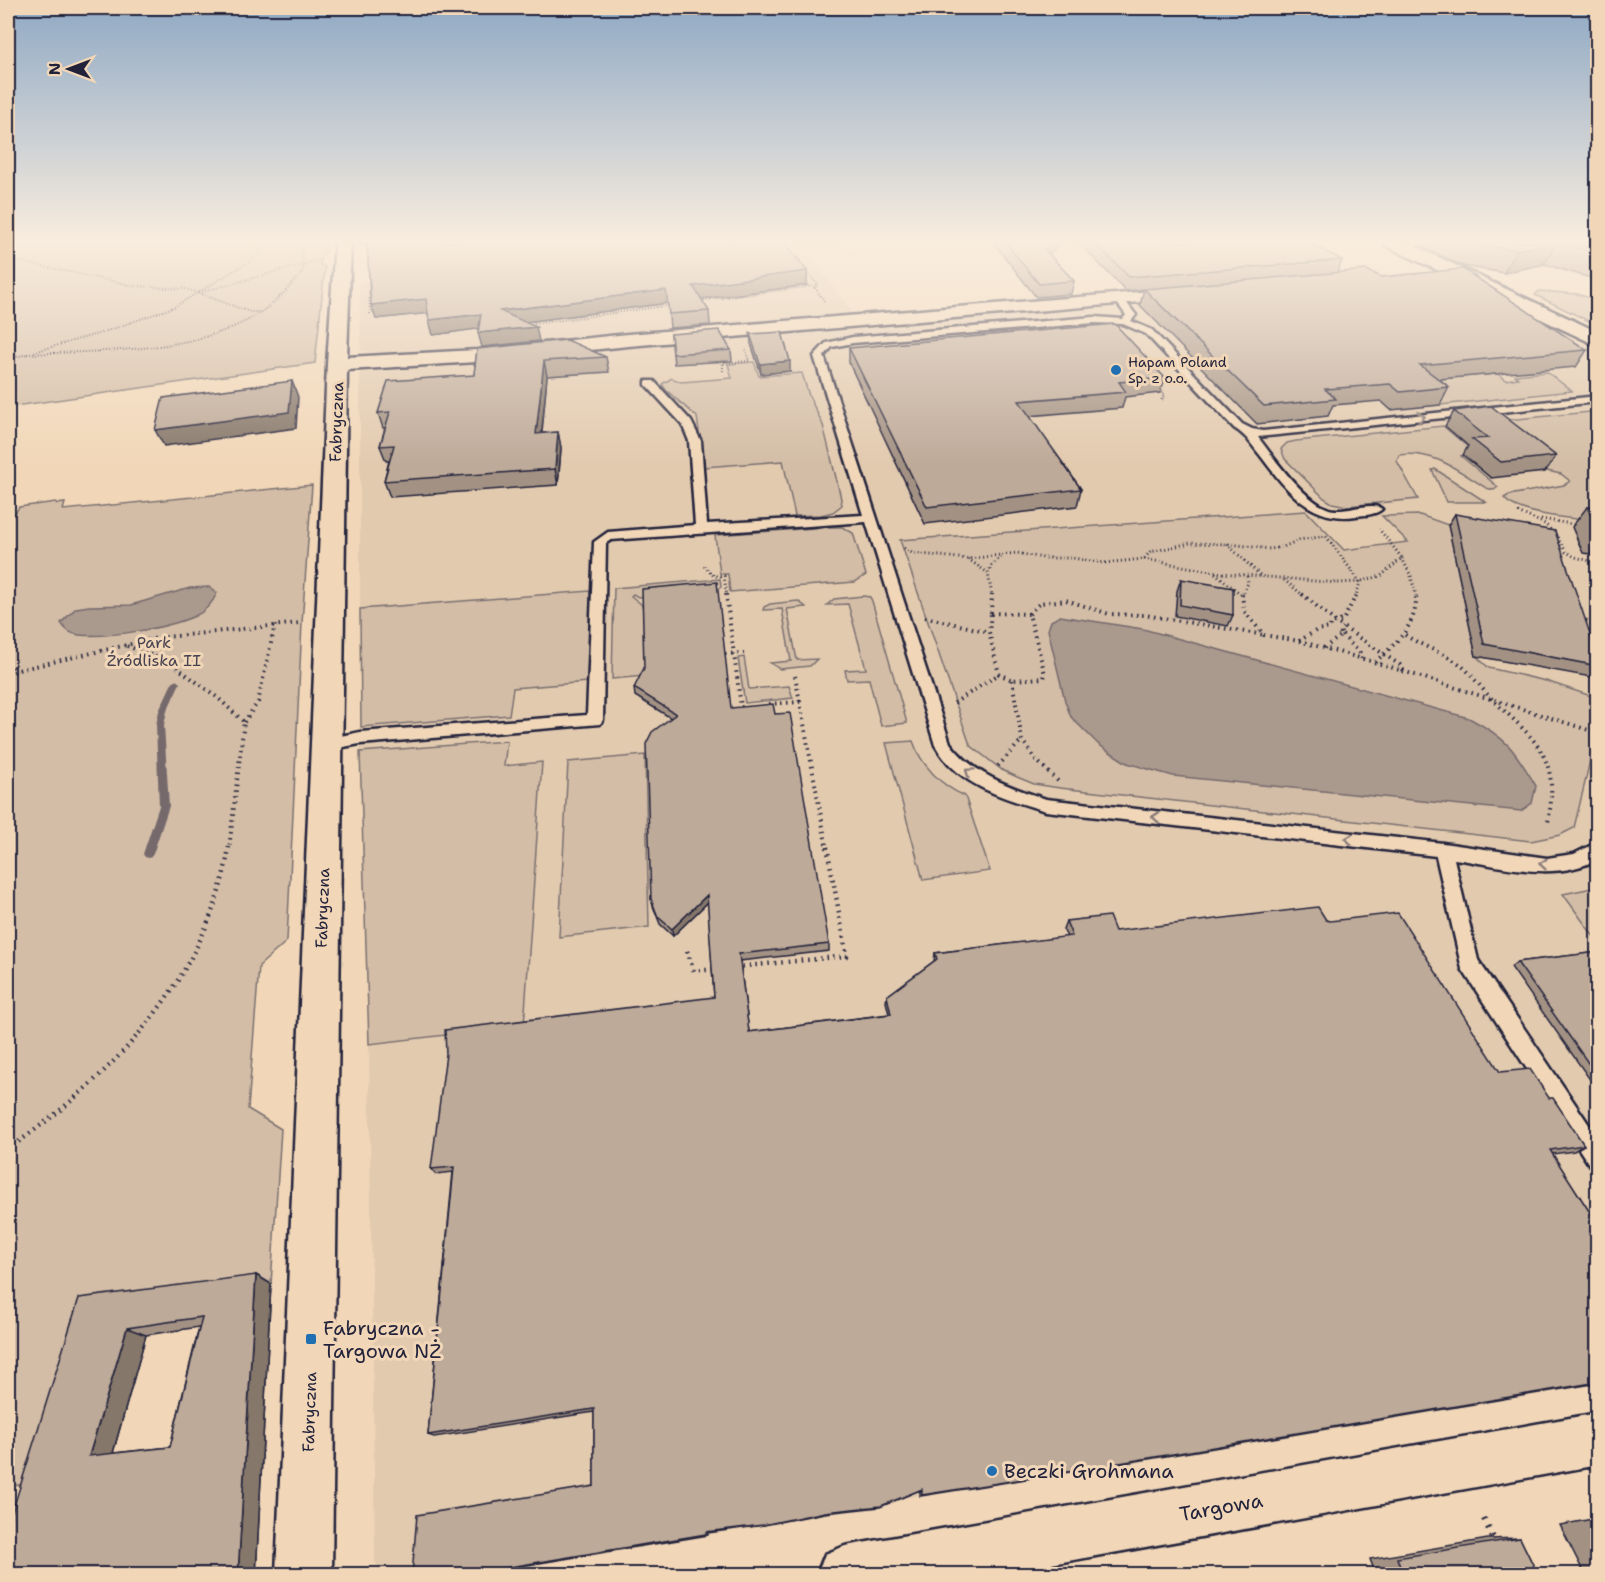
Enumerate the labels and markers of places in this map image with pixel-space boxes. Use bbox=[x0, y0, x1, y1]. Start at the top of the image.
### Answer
place label: Hapam Poland Sp. z o.o. bbox=[1128, 353, 1227, 387]
marker: Hapam Poland Sp. z o.o. bbox=[1109, 363, 1123, 377]
place label: Fabryczna - Targowa NŻ bbox=[323, 1315, 441, 1364]
marker: Fabryczna - Targowa NŻ bbox=[304, 1332, 318, 1346]
place label: Beczki Grohmana bbox=[1004, 1458, 1174, 1484]
marker: Beczki Grohmana bbox=[985, 1464, 999, 1478]

